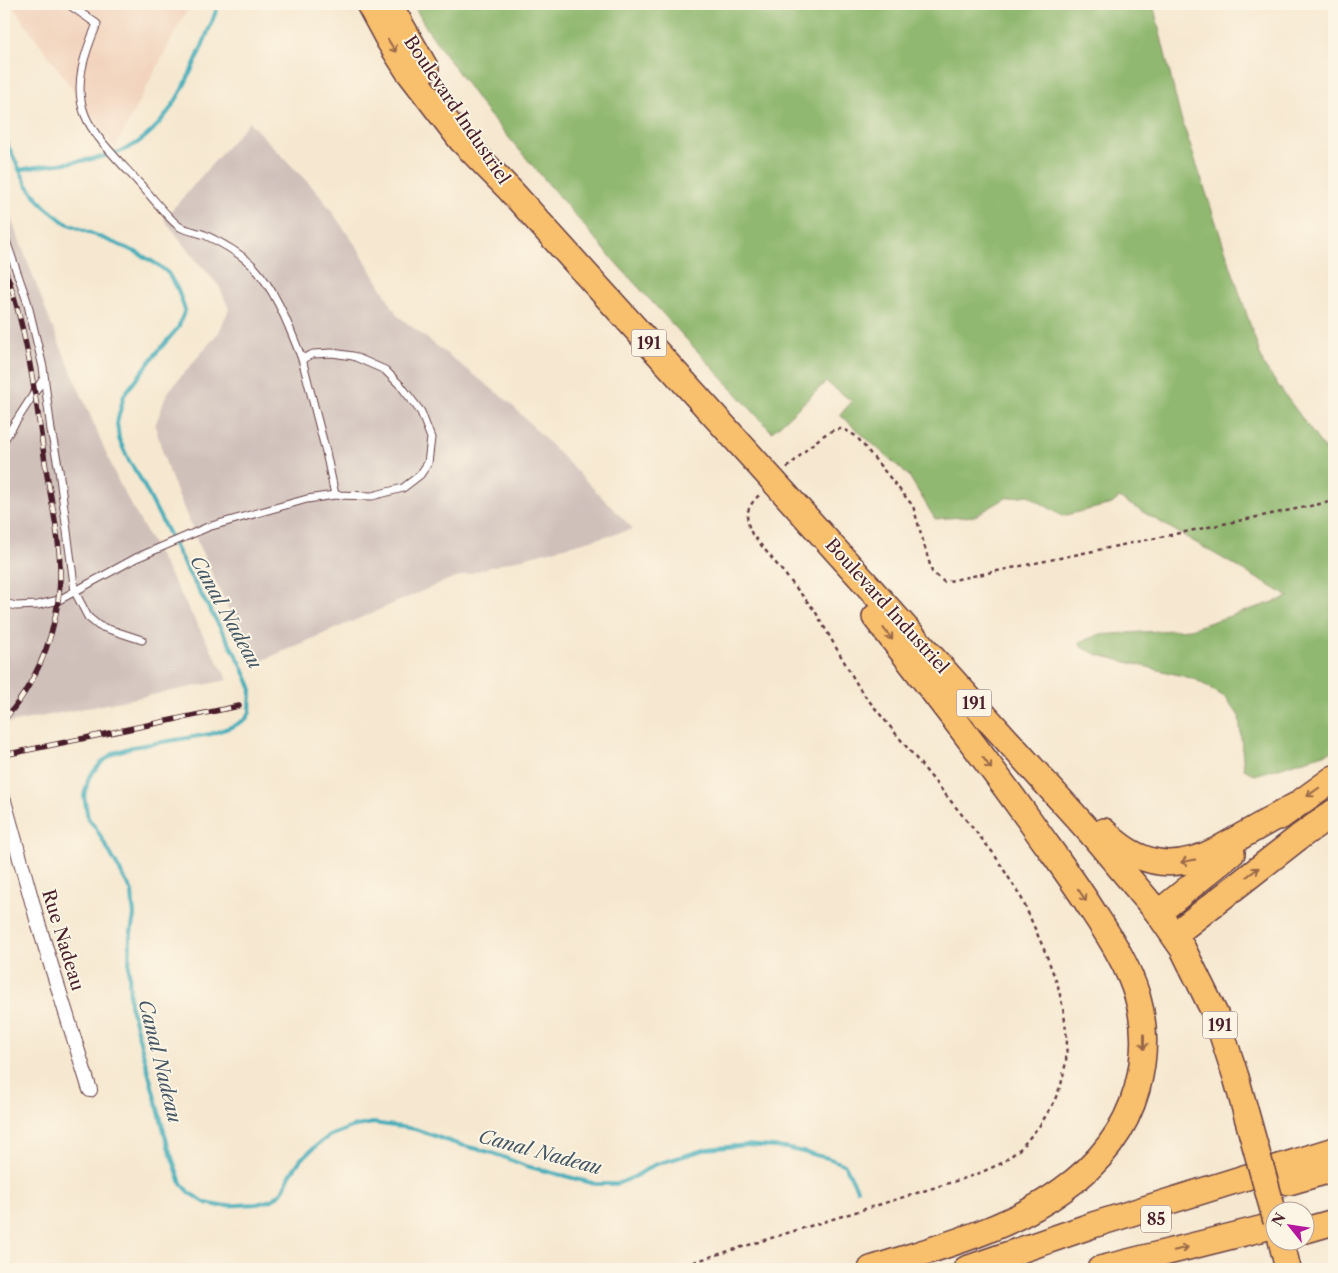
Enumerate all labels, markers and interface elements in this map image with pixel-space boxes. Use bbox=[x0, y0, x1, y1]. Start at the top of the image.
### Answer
street label: Boulevard Industriel bbox=[399, 32, 515, 188]
one-way arrow bbox=[388, 39, 398, 53]
road number: 191 bbox=[632, 329, 666, 356]
street label: Boulevard Industriel bbox=[821, 534, 953, 678]
water label: Canal Nadeau bbox=[185, 551, 267, 674]
one-way arrow bbox=[883, 627, 894, 640]
road number: 191 bbox=[956, 690, 992, 716]
one-way arrow bbox=[982, 756, 992, 770]
one-way arrow bbox=[1306, 787, 1320, 797]
one-way arrow bbox=[1180, 857, 1196, 866]
one-way arrow bbox=[1246, 866, 1259, 877]
street label: Rue Nadeau bbox=[37, 887, 89, 993]
one-way arrow bbox=[1077, 887, 1087, 901]
water label: Canal Nadeau bbox=[134, 997, 187, 1126]
road number: 191 bbox=[1202, 1012, 1238, 1038]
one-way arrow bbox=[1139, 1033, 1149, 1049]
water label: Canal Nadeau bbox=[476, 1125, 605, 1180]
north arrow bbox=[1266, 1200, 1316, 1250]
road number: 85 bbox=[1141, 1206, 1171, 1232]
text: N bbox=[1268, 1210, 1290, 1229]
one-way arrow bbox=[1172, 1244, 1188, 1253]

